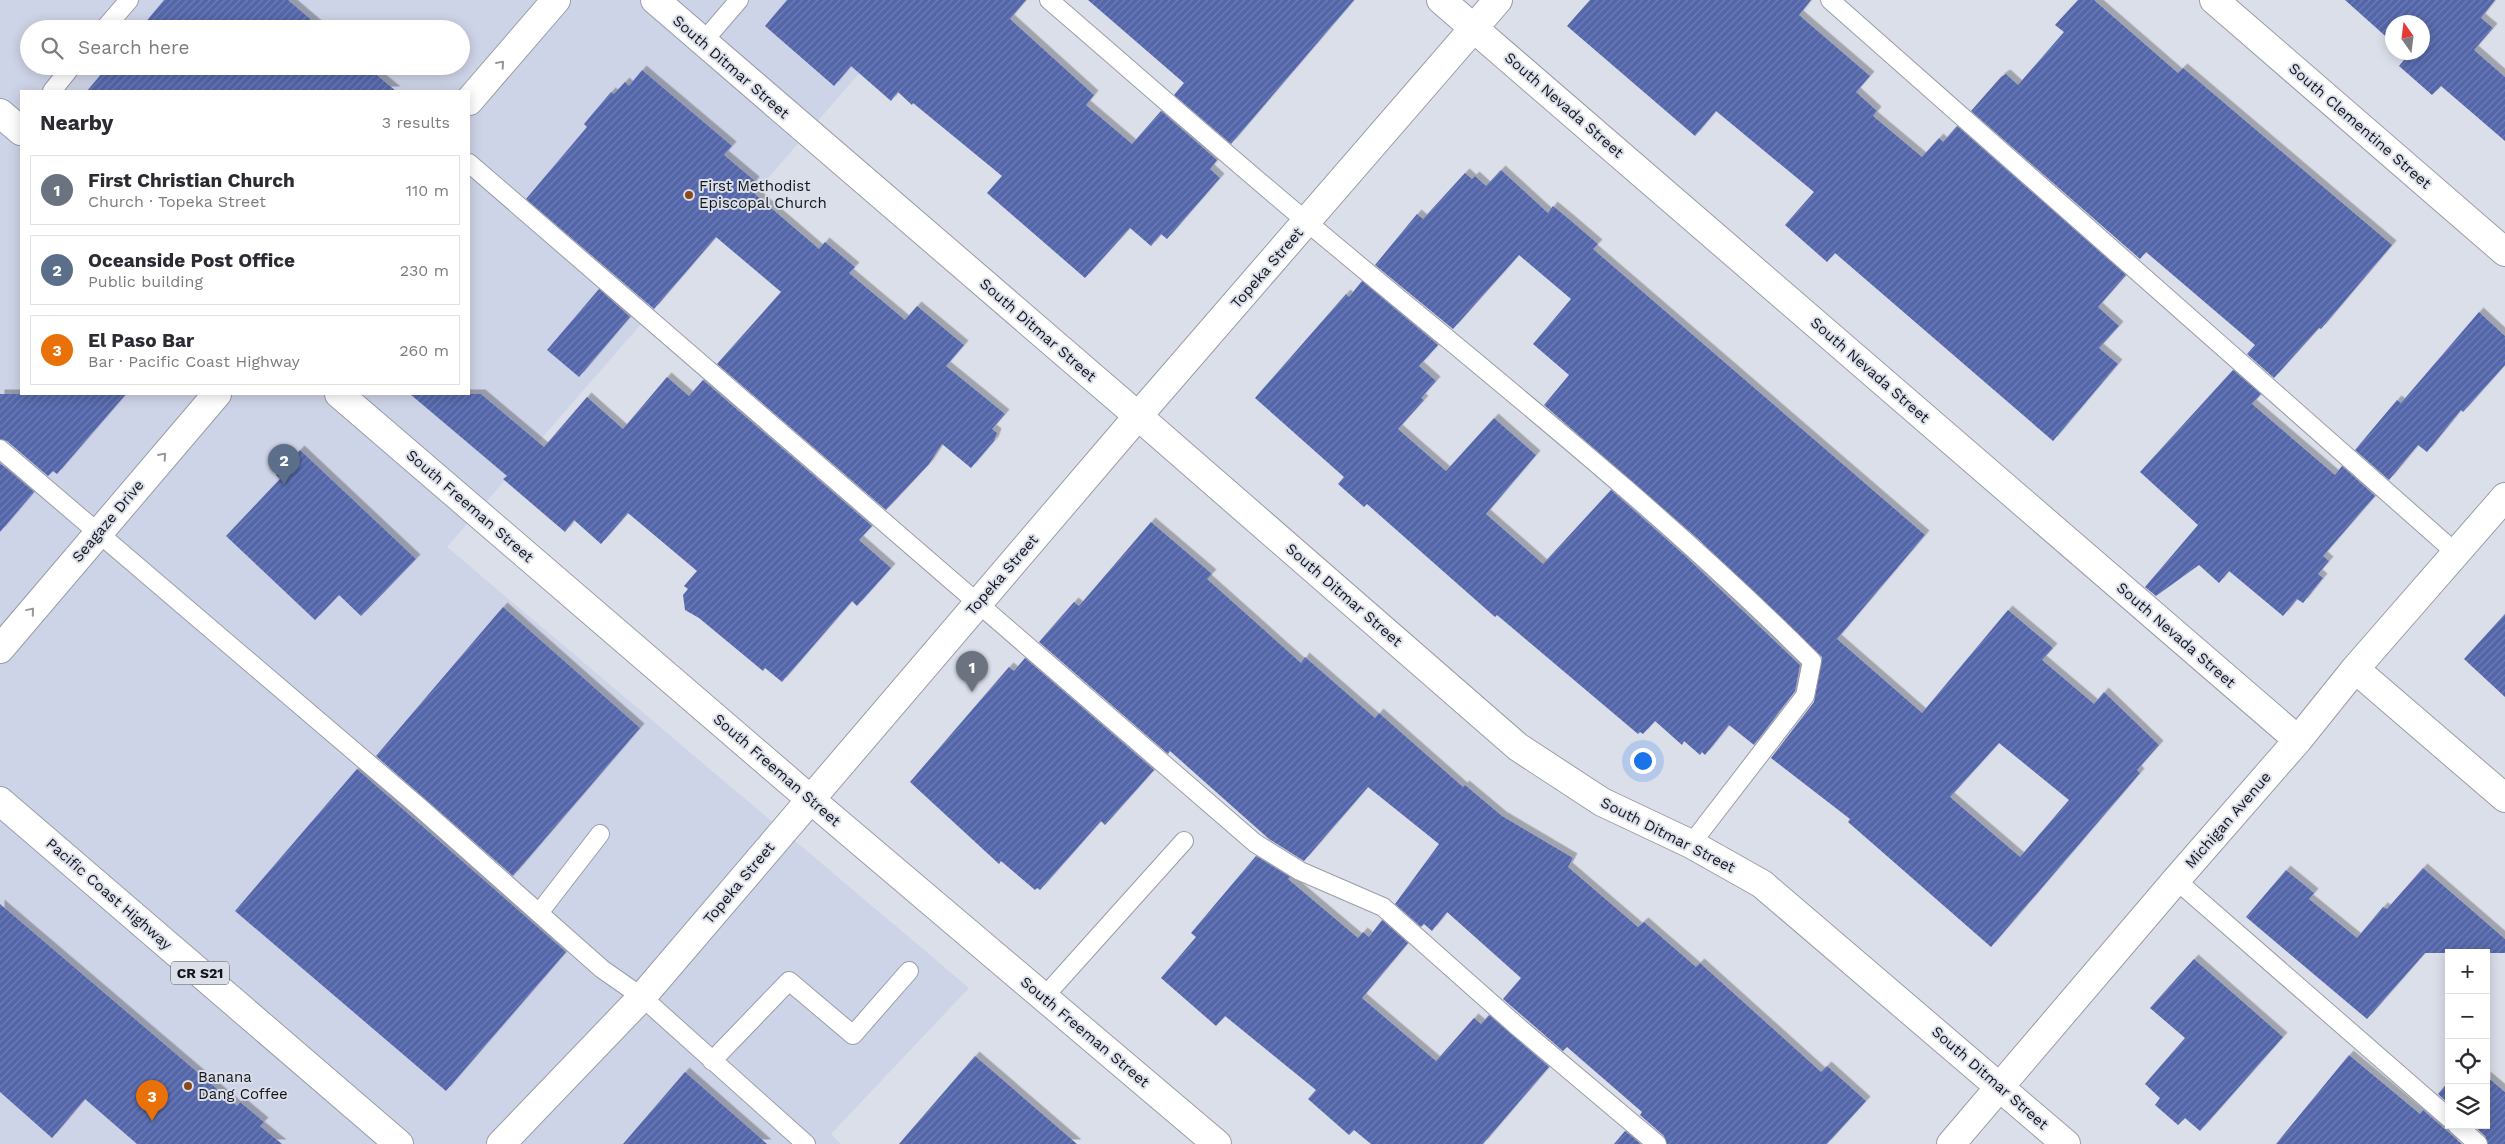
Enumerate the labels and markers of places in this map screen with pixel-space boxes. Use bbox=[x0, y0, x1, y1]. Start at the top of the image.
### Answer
place label: First Methodist Episcopal Church bbox=[699, 177, 827, 212]
marker: First Methodist Episcopal Church bbox=[683, 189, 695, 201]
pin: 2 bbox=[268, 444, 300, 485]
pin: 1 bbox=[956, 651, 988, 692]
place label: Banana Dang Coffee bbox=[198, 1068, 288, 1103]
pin: 3 bbox=[136, 1080, 168, 1121]
marker: Banana Dang Coffee bbox=[182, 1080, 194, 1092]

